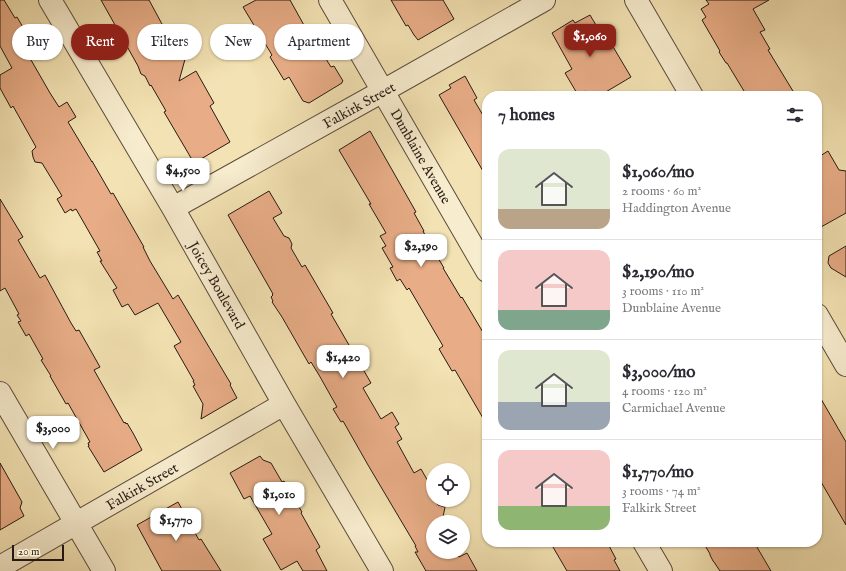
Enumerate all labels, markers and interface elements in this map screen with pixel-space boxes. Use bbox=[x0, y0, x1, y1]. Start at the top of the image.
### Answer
chip: Buy bbox=[12, 24, 63, 60]
chip: Rent bbox=[71, 24, 129, 60]
chip: Filters bbox=[137, 24, 202, 60]
chip: New bbox=[210, 24, 266, 60]
chip: Apartment bbox=[274, 24, 364, 60]
pin: $1,060 bbox=[557, 24, 623, 58]
text: $1,060 bbox=[573, 28, 607, 45]
street label: Falkirk Street bbox=[320, 78, 399, 133]
icon: filters bbox=[784, 104, 806, 126]
text: 7 homes bbox=[498, 105, 555, 126]
street label: Dunblaine Avenue bbox=[386, 106, 455, 208]
pin: $4,500 bbox=[150, 158, 216, 192]
text: $4,500 bbox=[166, 162, 200, 179]
text: $1,060/mo bbox=[622, 162, 694, 183]
icon: home bbox=[530, 165, 578, 213]
text: 2 rooms · 60 m² bbox=[622, 183, 701, 200]
text: Haddington Avenue bbox=[622, 200, 731, 217]
pin: $2,190 bbox=[388, 234, 454, 268]
street label: Joicey Boulevard bbox=[183, 237, 249, 333]
text: $2,190 bbox=[404, 238, 438, 255]
text: $2,190/mo bbox=[622, 262, 694, 283]
icon: home bbox=[530, 266, 578, 314]
text: 3 rooms · 110 m² bbox=[622, 283, 704, 300]
text: Dunblaine Avenue bbox=[622, 300, 721, 317]
pin: $1,420 bbox=[310, 345, 376, 379]
text: $1,420 bbox=[326, 349, 360, 366]
text: $3,000/mo bbox=[622, 362, 695, 383]
icon: home bbox=[530, 366, 578, 414]
text: 4 rooms · 120 m² bbox=[622, 383, 707, 400]
text: Carmichael Avenue bbox=[622, 400, 725, 417]
pin: $3,000 bbox=[20, 416, 86, 450]
text: $3,000 bbox=[36, 420, 70, 437]
street label: Falkirk Street bbox=[103, 459, 182, 515]
text: $1,770/mo bbox=[622, 462, 694, 483]
map controls bbox=[426, 463, 470, 559]
button: locate bbox=[426, 463, 470, 507]
icon: home bbox=[530, 466, 578, 514]
pin: $1,010 bbox=[246, 482, 312, 516]
text: 3 rooms · 74 m² bbox=[622, 483, 701, 500]
text: $1,010 bbox=[263, 486, 295, 503]
text: Falkirk Street bbox=[622, 500, 697, 517]
pin: $1,770 bbox=[143, 508, 209, 542]
text: $1,770 bbox=[159, 512, 193, 529]
button: layers bbox=[426, 515, 470, 559]
scale bar bbox=[12, 543, 64, 562]
text: 20 m bbox=[18, 545, 39, 559]

